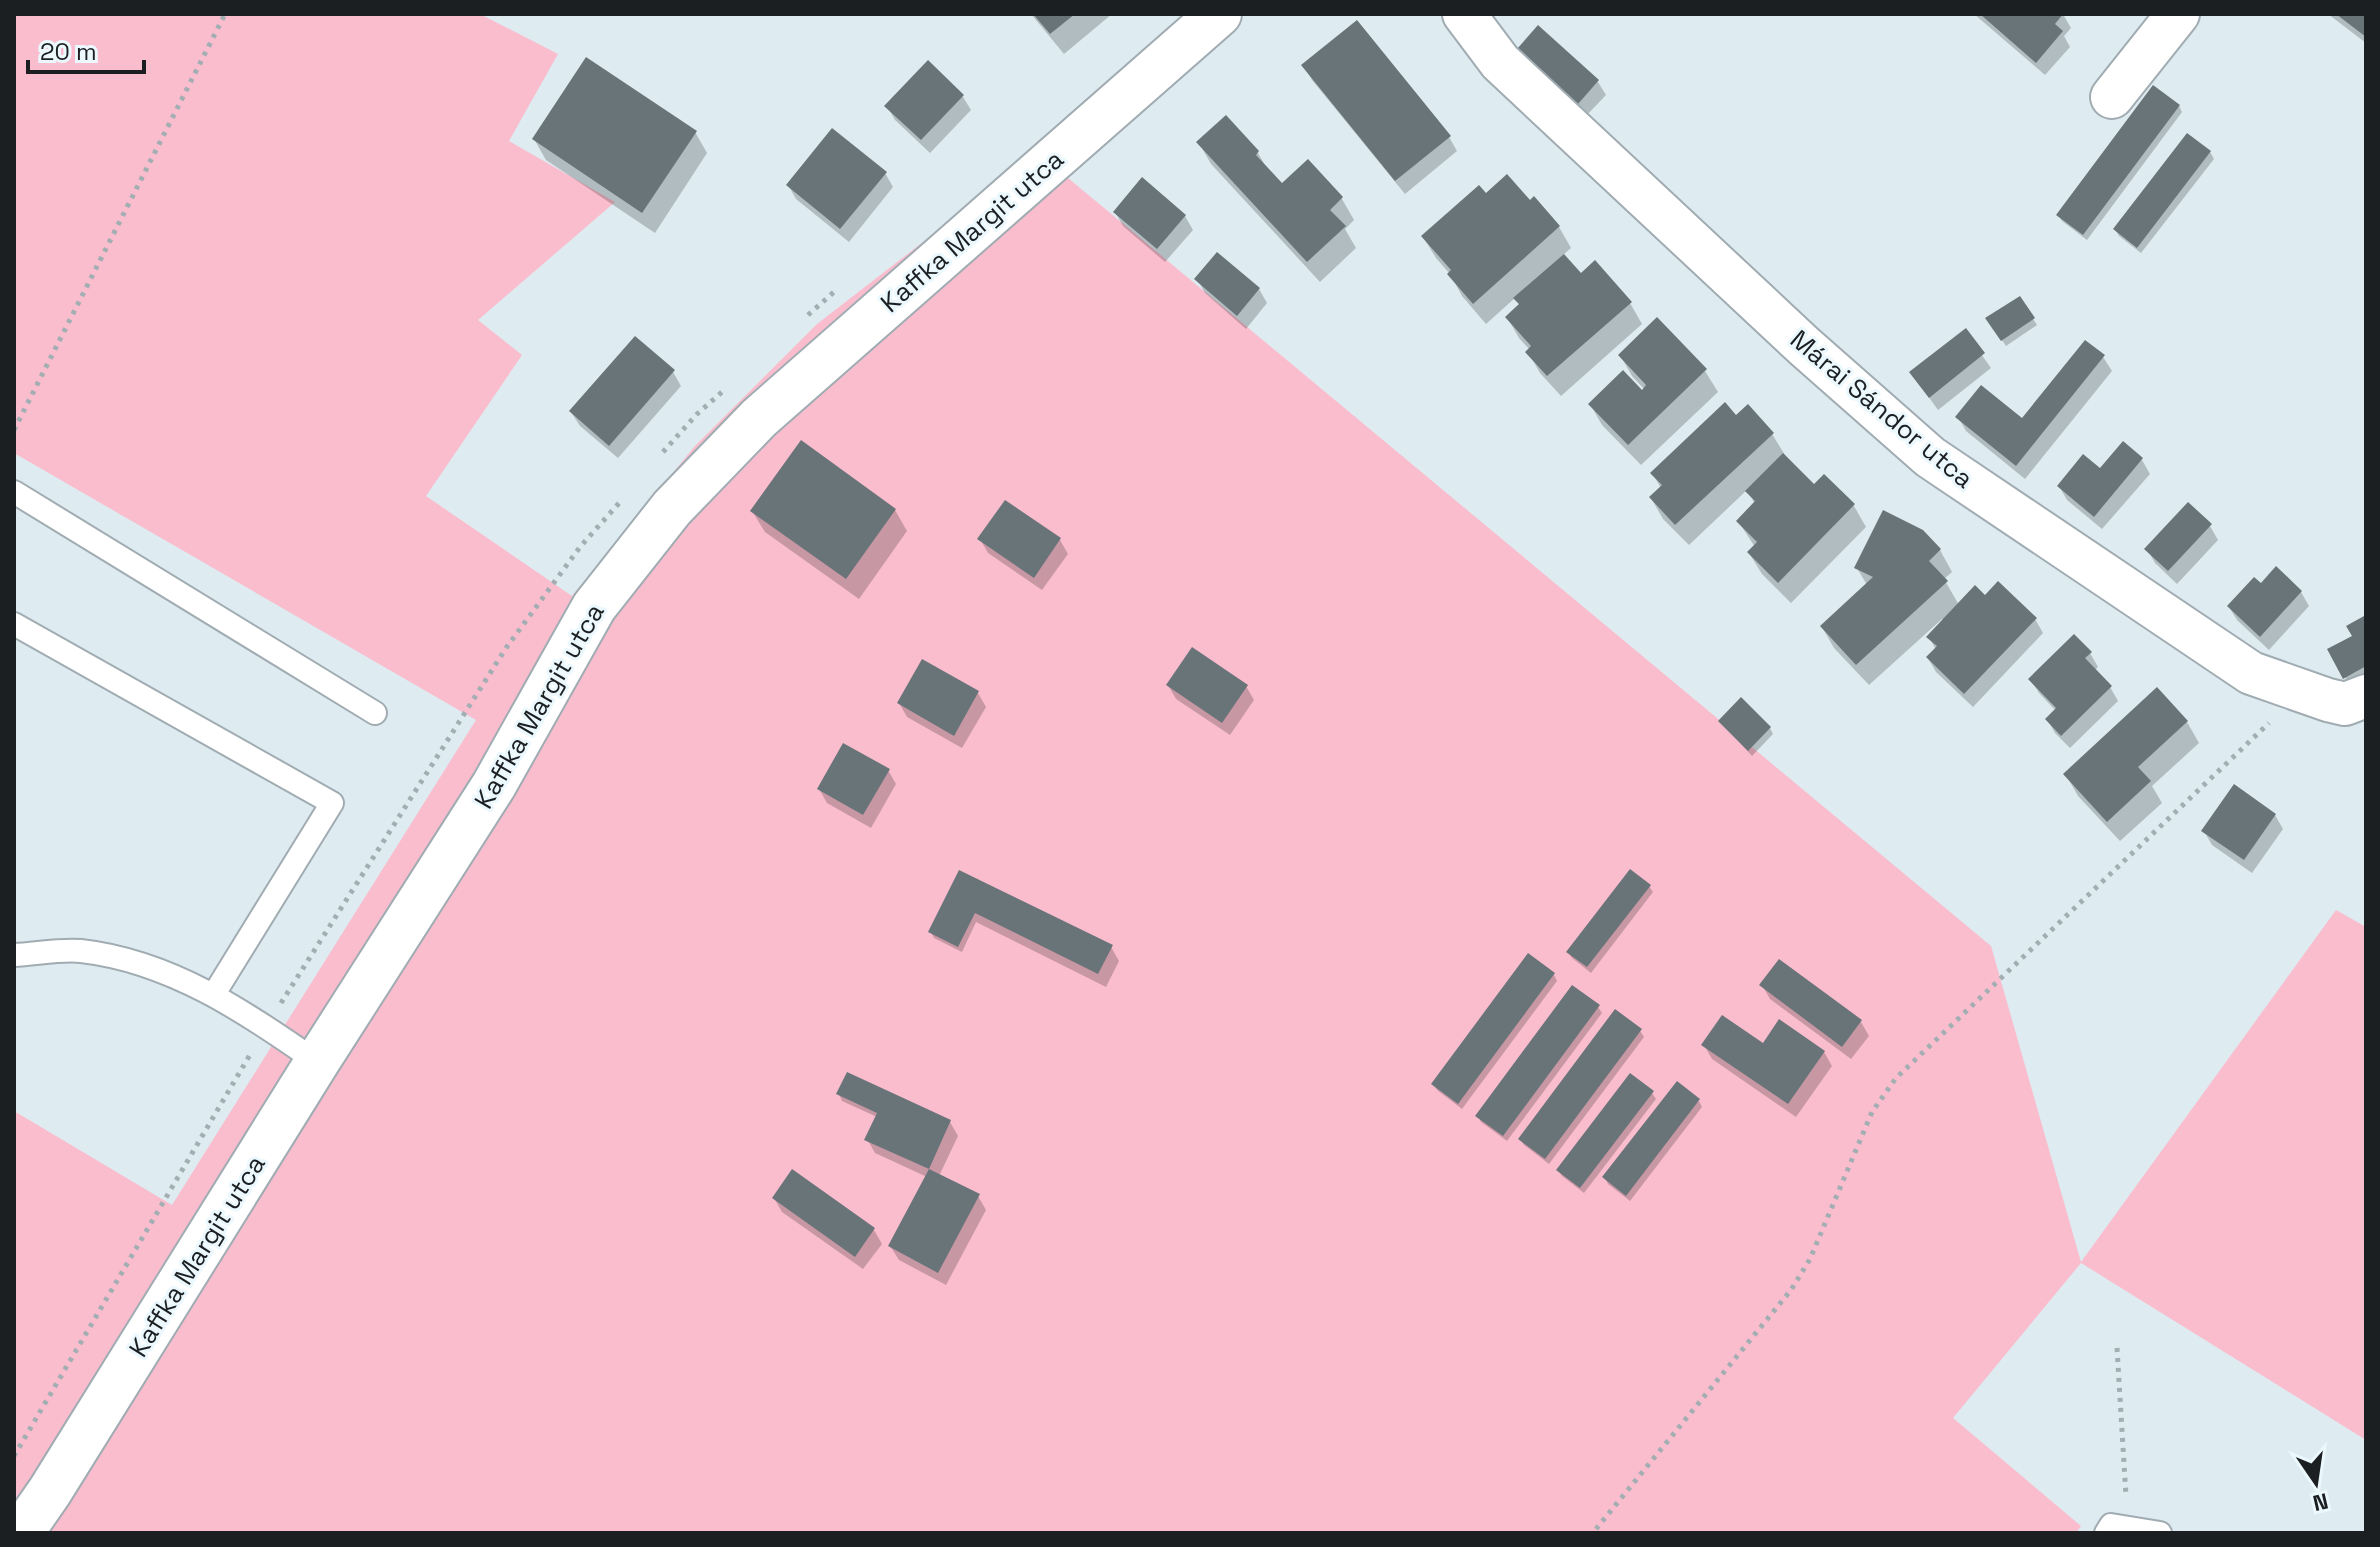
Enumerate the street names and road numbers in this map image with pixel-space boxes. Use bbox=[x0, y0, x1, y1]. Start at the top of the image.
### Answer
street label: Kaffka Margit utca bbox=[873, 142, 1071, 320]
street label: Márai Sándor utca bbox=[1783, 322, 1981, 496]
street label: Kaffka Margit utca bbox=[466, 597, 612, 815]
street label: Kaffka Margit utca bbox=[121, 1149, 273, 1363]

